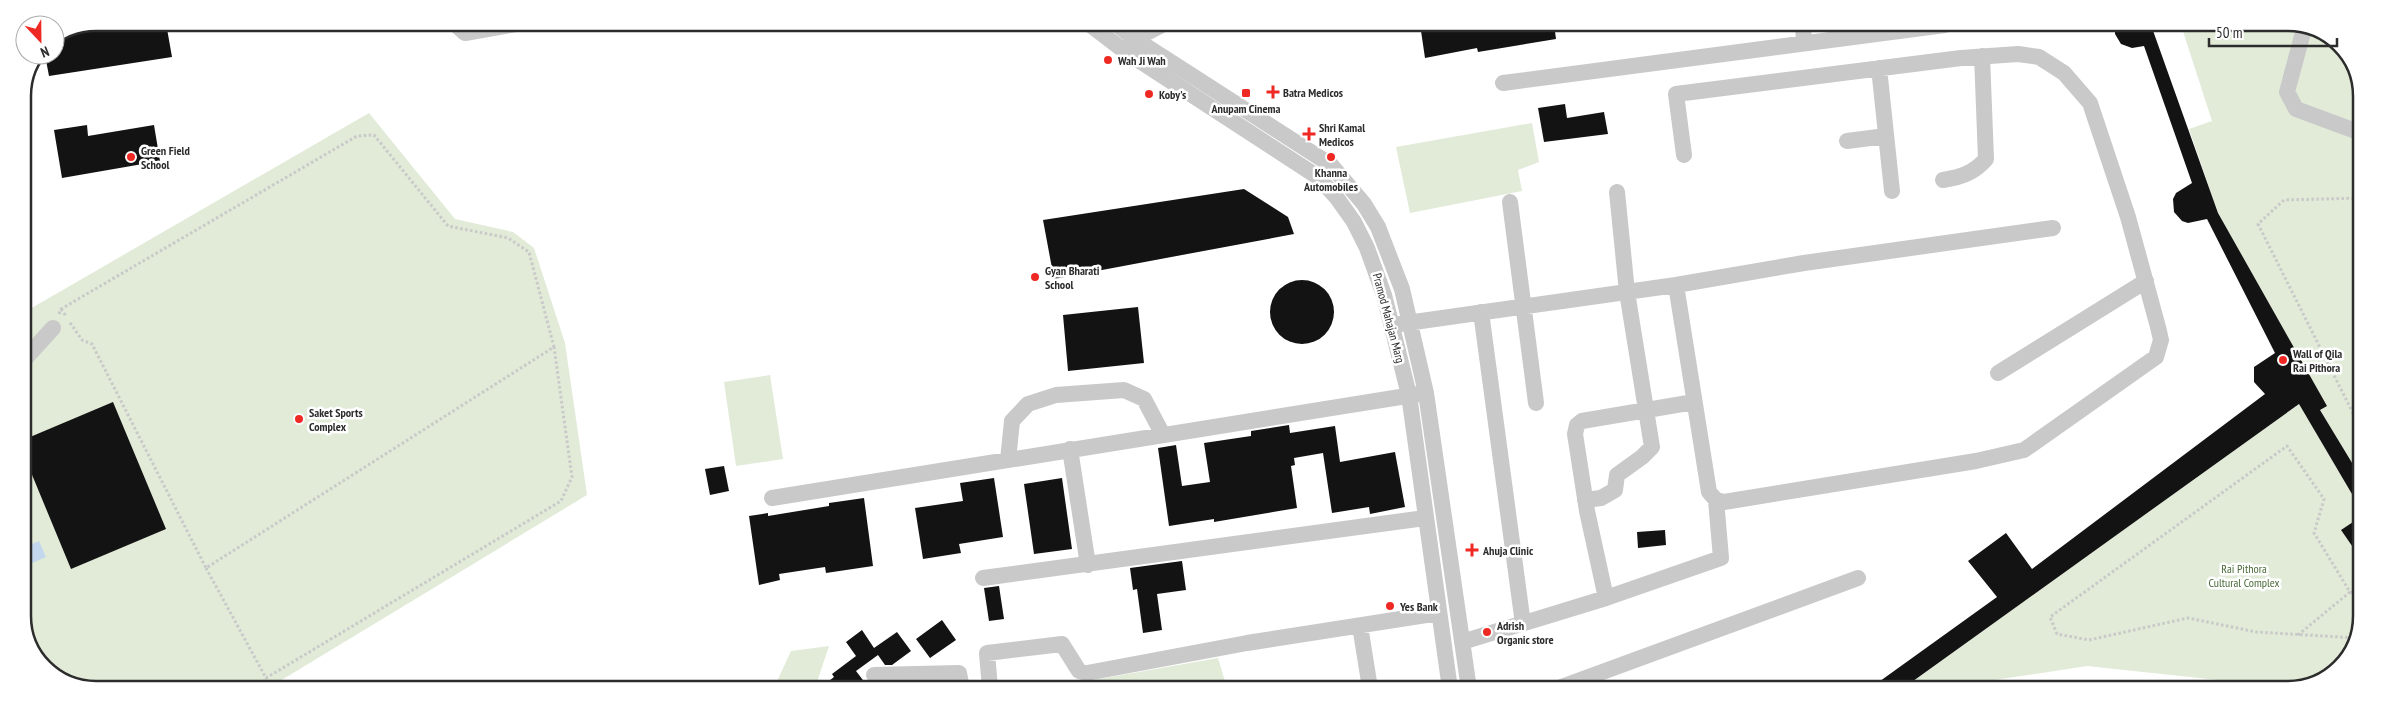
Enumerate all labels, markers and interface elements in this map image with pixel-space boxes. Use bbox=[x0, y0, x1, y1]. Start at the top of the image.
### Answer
north arrow bbox=[15, 15, 65, 65]
scale bar bbox=[2209, 15, 2336, 47]
text: 50 m bbox=[2216, 23, 2242, 42]
text: N bbox=[38, 42, 52, 62]
place label: Wah Ji Wah bbox=[1117, 53, 1166, 68]
marker: Wah Ji Wah bbox=[1102, 54, 1114, 66]
place label: Batra Medicos bbox=[1283, 85, 1343, 100]
marker: Batra Medicos bbox=[1267, 86, 1279, 98]
place label: Koby's bbox=[1159, 87, 1186, 102]
marker: Anupam Cinema bbox=[1240, 87, 1252, 99]
marker: Koby's bbox=[1143, 88, 1155, 100]
place label: Anupam Cinema bbox=[1211, 101, 1281, 116]
place label: Shri Kamal Medicos bbox=[1319, 120, 1365, 149]
marker: Shri Kamal Medicos bbox=[1303, 128, 1315, 140]
place label: Green Field School bbox=[141, 143, 190, 172]
marker: Green Field School bbox=[125, 151, 137, 163]
marker: Khanna Automobiles bbox=[1325, 151, 1337, 163]
place label: Khanna Automobiles bbox=[1303, 165, 1358, 194]
place label: Gyan Bharati School bbox=[1045, 263, 1100, 292]
marker: Gyan Bharati School bbox=[1029, 271, 1041, 283]
street label: Pramod Mahajan Marg bbox=[1370, 271, 1408, 365]
place label: Wall of Qila Rai Pithora bbox=[2292, 346, 2342, 375]
marker: Wall of Qila Rai Pithora bbox=[2277, 354, 2289, 366]
place label: Saket Sports Complex bbox=[309, 405, 363, 434]
marker: Saket Sports Complex bbox=[293, 413, 305, 425]
marker: Ahuja Clinic bbox=[1465, 543, 1479, 557]
place label: Ahuja Clinic bbox=[1482, 543, 1534, 558]
park label: Rai Pithora Cultural Complex bbox=[2208, 561, 2280, 590]
place label: Yes Bank bbox=[1399, 599, 1438, 614]
marker: Yes Bank bbox=[1384, 600, 1396, 612]
place label: Adrish Organic store bbox=[1496, 618, 1554, 647]
marker: Adrish Organic store bbox=[1481, 626, 1493, 638]

